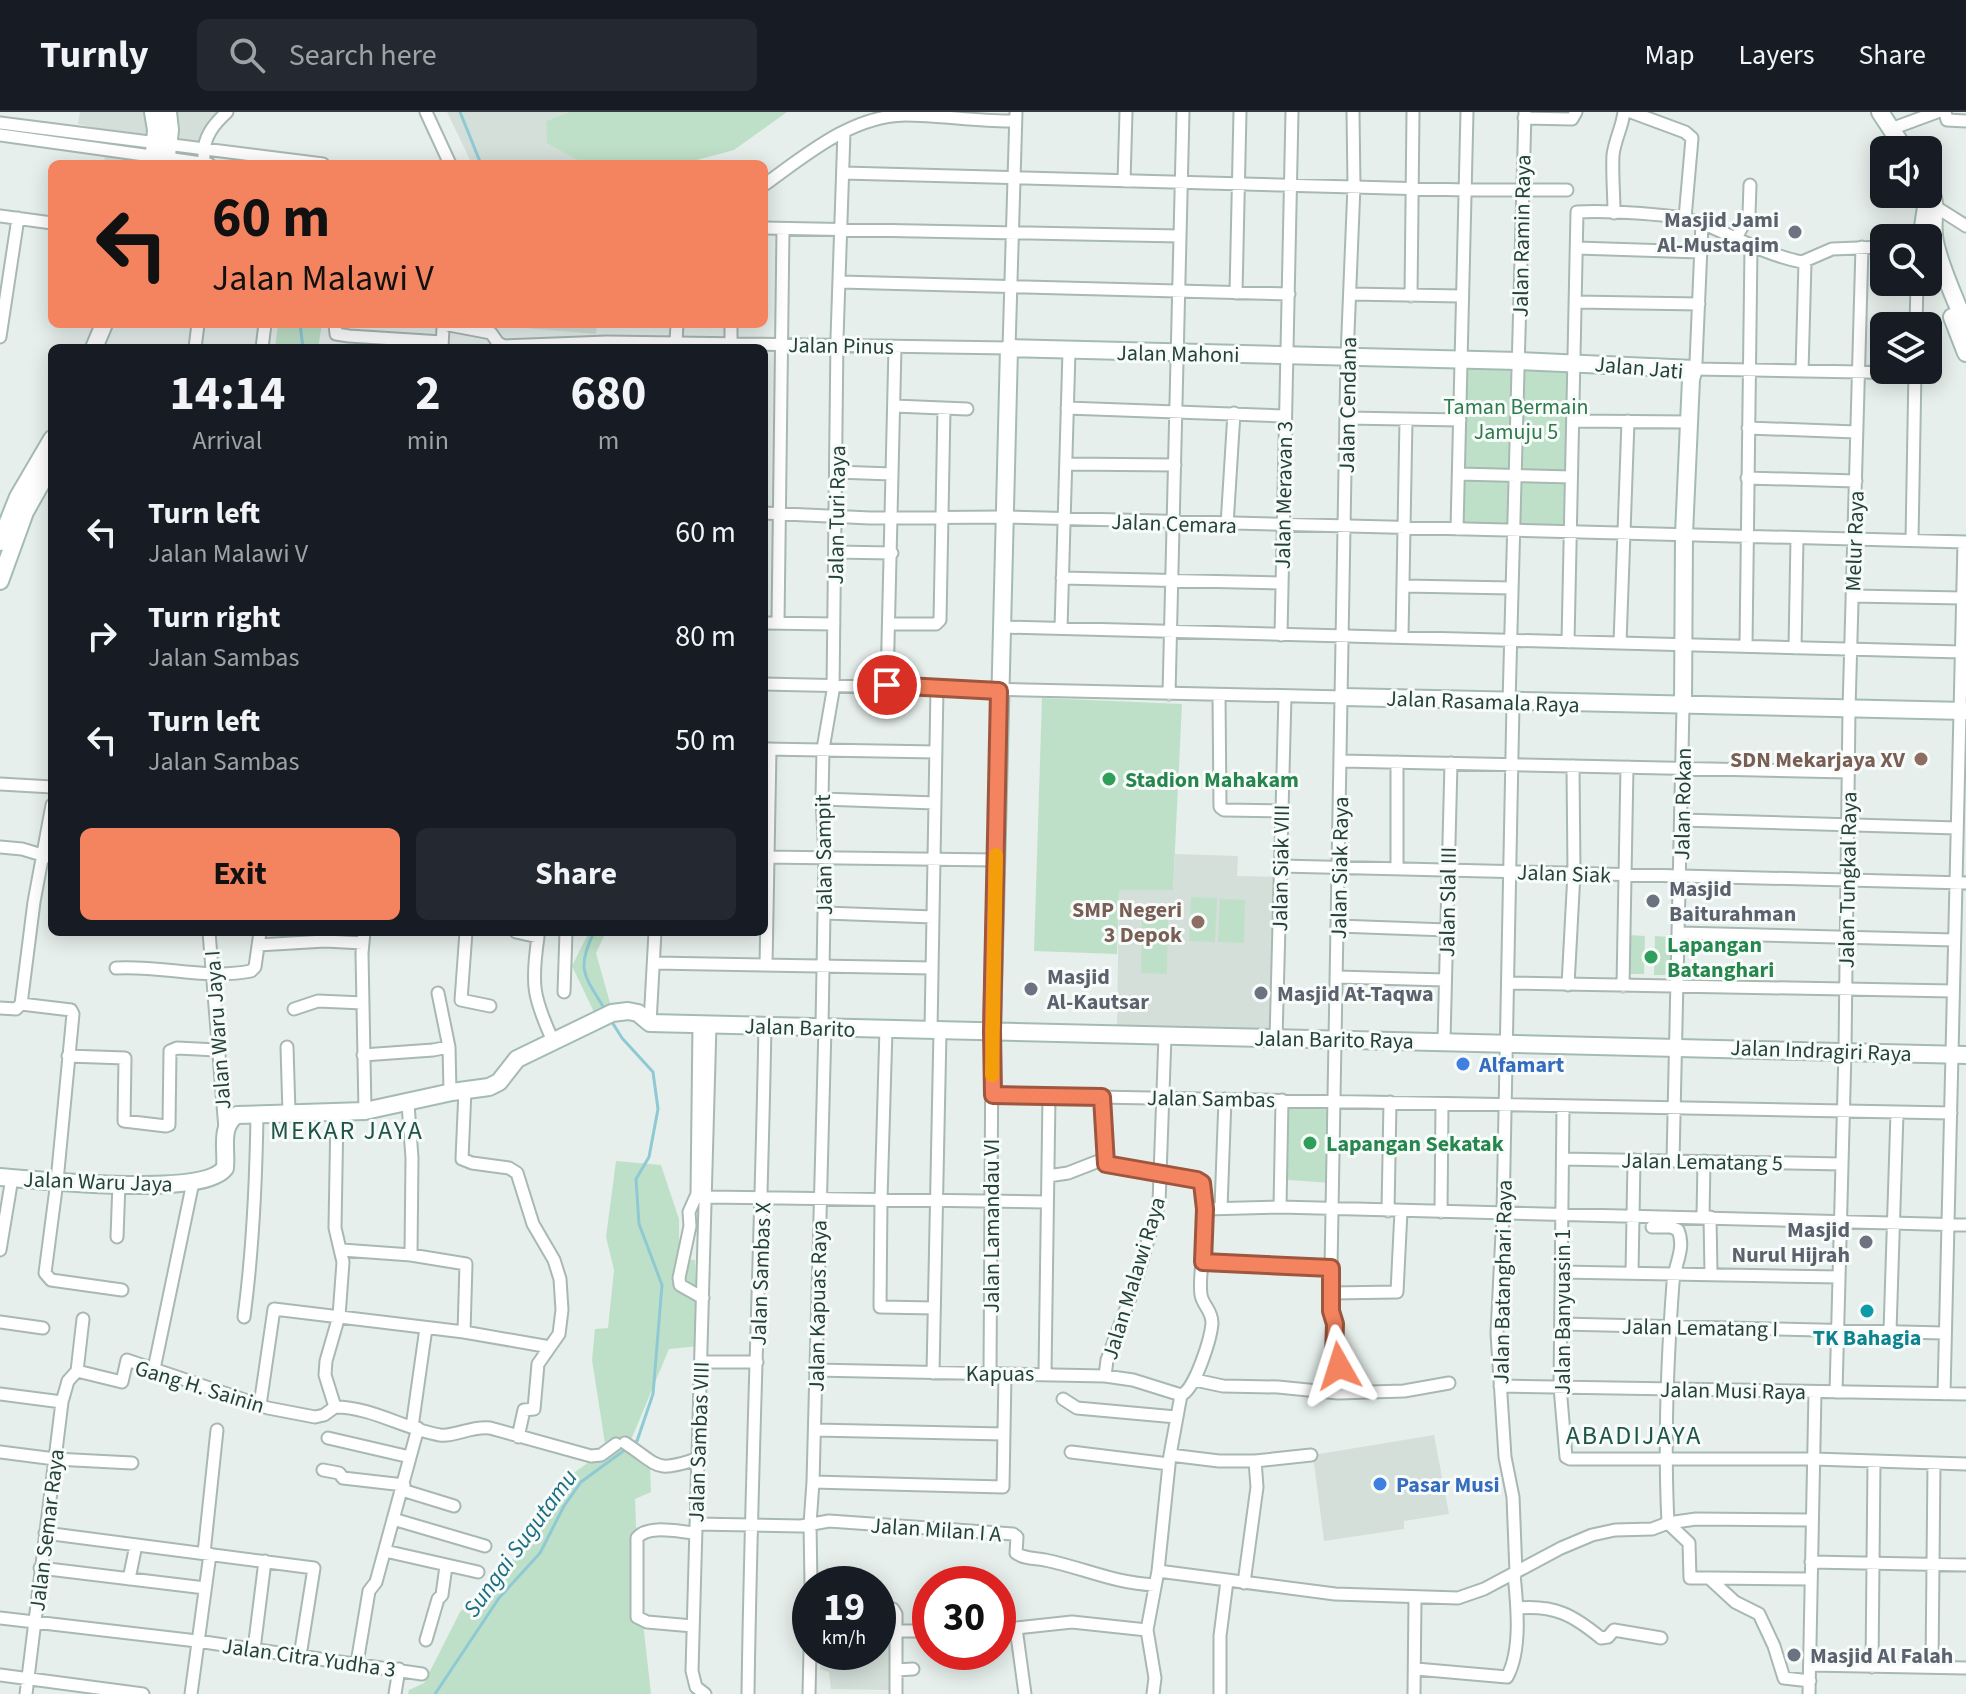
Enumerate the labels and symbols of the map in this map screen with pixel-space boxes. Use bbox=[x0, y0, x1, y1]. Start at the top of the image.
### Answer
street label: Jalan Ramin Raya bbox=[1505, 154, 1539, 318]
place label: Masjid Jami Al-Mustaqim bbox=[1656, 204, 1779, 261]
marker: Masjid Jami Al-Mustaqim bbox=[1786, 223, 1804, 241]
street label: Jalan Pinus bbox=[788, 329, 894, 363]
street label: Jalan Cendana bbox=[1331, 336, 1365, 474]
street label: Jalan Mahoni bbox=[1116, 337, 1240, 371]
street label: Jalan Jati bbox=[1593, 348, 1685, 388]
park label: Taman Bermain Jamuju 5 bbox=[1443, 391, 1589, 448]
street label: Jalan Meravan 3 bbox=[1267, 421, 1301, 569]
street label: Jalan Turi Raya bbox=[820, 445, 854, 585]
street label: Melur Raya bbox=[1837, 490, 1873, 592]
street label: Jalan Cemara bbox=[1111, 506, 1237, 542]
pin bbox=[853, 651, 921, 719]
street label: Jalan Rasamala Raya bbox=[1386, 683, 1580, 721]
place label: SDN Mekarjaya XV bbox=[1730, 744, 1906, 776]
street label: Jalan Rokan bbox=[1666, 747, 1700, 861]
marker: SDN Mekarjaya XV bbox=[1912, 750, 1930, 768]
place label: Stadion Mahakam bbox=[1125, 764, 1299, 796]
marker: Stadion Mahakam bbox=[1100, 770, 1118, 788]
street label: Jalan Tungkal Raya bbox=[1830, 791, 1866, 969]
street label: Jalan Sampit bbox=[807, 794, 841, 916]
street label: Jalan Siak Raya bbox=[1323, 796, 1357, 940]
street label: Jalan Siak VIII bbox=[1264, 804, 1298, 932]
street label: Jalan Slal III bbox=[1431, 846, 1465, 958]
street label: Jalan Siak bbox=[1516, 856, 1612, 892]
place label: Masjid Baiturahman bbox=[1669, 873, 1796, 930]
marker: Masjid Baiturahman bbox=[1644, 892, 1662, 910]
place label: SMP Negeri 3 Depok bbox=[1072, 894, 1182, 951]
marker: SMP Negeri 3 Depok bbox=[1189, 913, 1207, 931]
place label: Lapangan Batanghari bbox=[1667, 929, 1774, 986]
marker: Lapangan Batanghari bbox=[1642, 948, 1660, 966]
street label: Jalan Waru Jaya I bbox=[196, 949, 240, 1111]
place label: Masjid Al-Kautsar bbox=[1046, 961, 1149, 1018]
place label: Masjid At-Taqwa bbox=[1277, 978, 1434, 1010]
marker: Masjid Al-Kautsar bbox=[1022, 980, 1040, 998]
marker: Masjid At-Taqwa bbox=[1252, 984, 1270, 1002]
street label: Jalan Barito bbox=[744, 1010, 856, 1046]
street label: Jalan Barito Raya bbox=[1254, 1023, 1414, 1057]
street label: Jalan Indragiri Raya bbox=[1730, 1032, 1912, 1070]
place label: Alfamart bbox=[1478, 1049, 1565, 1081]
marker: Alfamart bbox=[1454, 1055, 1472, 1073]
street label: Jalan Sambas bbox=[1147, 1082, 1275, 1116]
district label: MEKAR JAYA bbox=[270, 1112, 424, 1149]
place label: Lapangan Sekatak bbox=[1326, 1128, 1504, 1160]
marker: Lapangan Sekatak bbox=[1301, 1134, 1319, 1152]
street label: Jalan Lamandau VI bbox=[976, 1139, 1008, 1313]
street label: Jalan Lematang 5 bbox=[1621, 1145, 1783, 1179]
street label: Jalan Waru Jaya bbox=[23, 1163, 173, 1201]
street label: Jalan Batanghari Raya bbox=[1485, 1179, 1521, 1385]
street label: Jalan Malawi Raya bbox=[1094, 1193, 1174, 1364]
street label: Jalan Sambas X bbox=[743, 1202, 779, 1346]
place label: Masjid Nurul Hijrah bbox=[1732, 1214, 1850, 1271]
street label: Jalan Kapuas Raya bbox=[801, 1220, 835, 1392]
street label: Jalan Banyuasin 1 bbox=[1547, 1229, 1579, 1395]
marker: Masjid Nurul Hijrah bbox=[1857, 1233, 1875, 1251]
marker: TK Bahagia bbox=[1858, 1302, 1876, 1320]
street label: Jalan Lematang I bbox=[1621, 1311, 1778, 1345]
place label: TK Bahagia bbox=[1813, 1322, 1921, 1354]
position arrow bbox=[1297, 1324, 1381, 1408]
street label: Gang H. Sainin bbox=[131, 1352, 269, 1422]
street label: Kapuas bbox=[966, 1358, 1034, 1390]
street label: Jalan Sambas VIII bbox=[680, 1361, 718, 1523]
street label: Jalan Musi Raya bbox=[1660, 1374, 1806, 1408]
district label: ABADIJAYA bbox=[1566, 1417, 1702, 1454]
street label: Jalan Semar Raya bbox=[21, 1447, 73, 1613]
water label: Sungai Sugutamu bbox=[455, 1462, 586, 1625]
place label: Pasar Musi bbox=[1396, 1469, 1500, 1501]
marker: Pasar Musi bbox=[1371, 1475, 1389, 1493]
street label: Jalan Milan I A bbox=[869, 1509, 1003, 1551]
speed limit sign: 30 bbox=[912, 1566, 1016, 1670]
street label: Jalan Citra Yudha 3 bbox=[220, 1630, 398, 1686]
place label: Masjid Al Falah bbox=[1810, 1640, 1953, 1672]
marker: Masjid Al Falah bbox=[1785, 1646, 1803, 1664]

